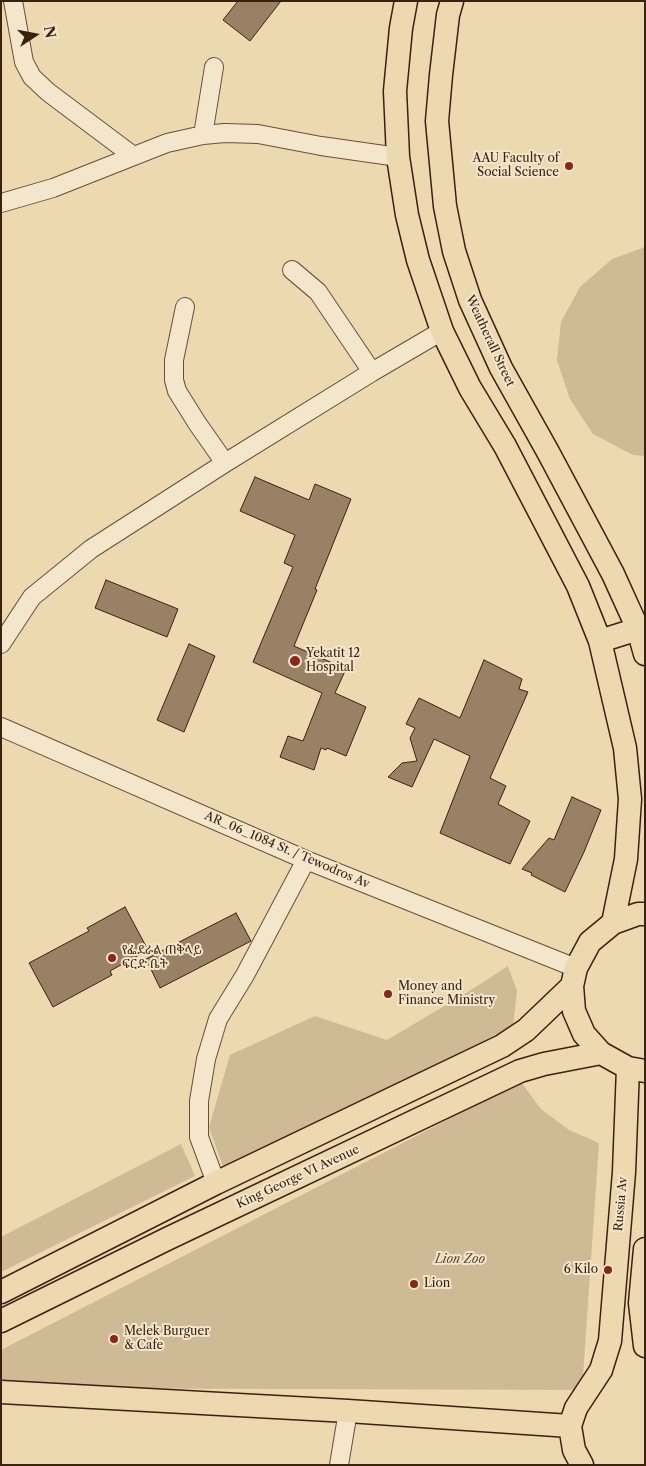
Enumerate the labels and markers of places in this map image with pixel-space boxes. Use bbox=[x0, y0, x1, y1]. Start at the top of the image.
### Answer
place label: AAU Faculty of Social Science bbox=[473, 152, 559, 180]
marker: AAU Faculty of Social Science bbox=[563, 160, 575, 172]
place label: Yekatit 12 Hospital bbox=[306, 647, 360, 675]
marker: Yekatit 12 Hospital bbox=[288, 654, 302, 668]
place label: የፌደራል ጠቅላይ ፍርድ ቤት bbox=[122, 944, 201, 972]
marker: የፌደራል ጠቅላይ ፍርድ ቤት bbox=[106, 952, 118, 964]
place label: Money and Finance Ministry bbox=[398, 980, 495, 1008]
marker: Money and Finance Ministry bbox=[382, 988, 394, 1000]
place label: 6 Kilo bbox=[564, 1263, 598, 1277]
marker: 6 Kilo bbox=[602, 1264, 614, 1276]
place label: Lion bbox=[424, 1277, 450, 1291]
marker: Lion bbox=[408, 1278, 420, 1290]
place label: Melek Burguer & Cafe bbox=[124, 1325, 209, 1353]
marker: Melek Burguer & Cafe bbox=[108, 1333, 120, 1345]

